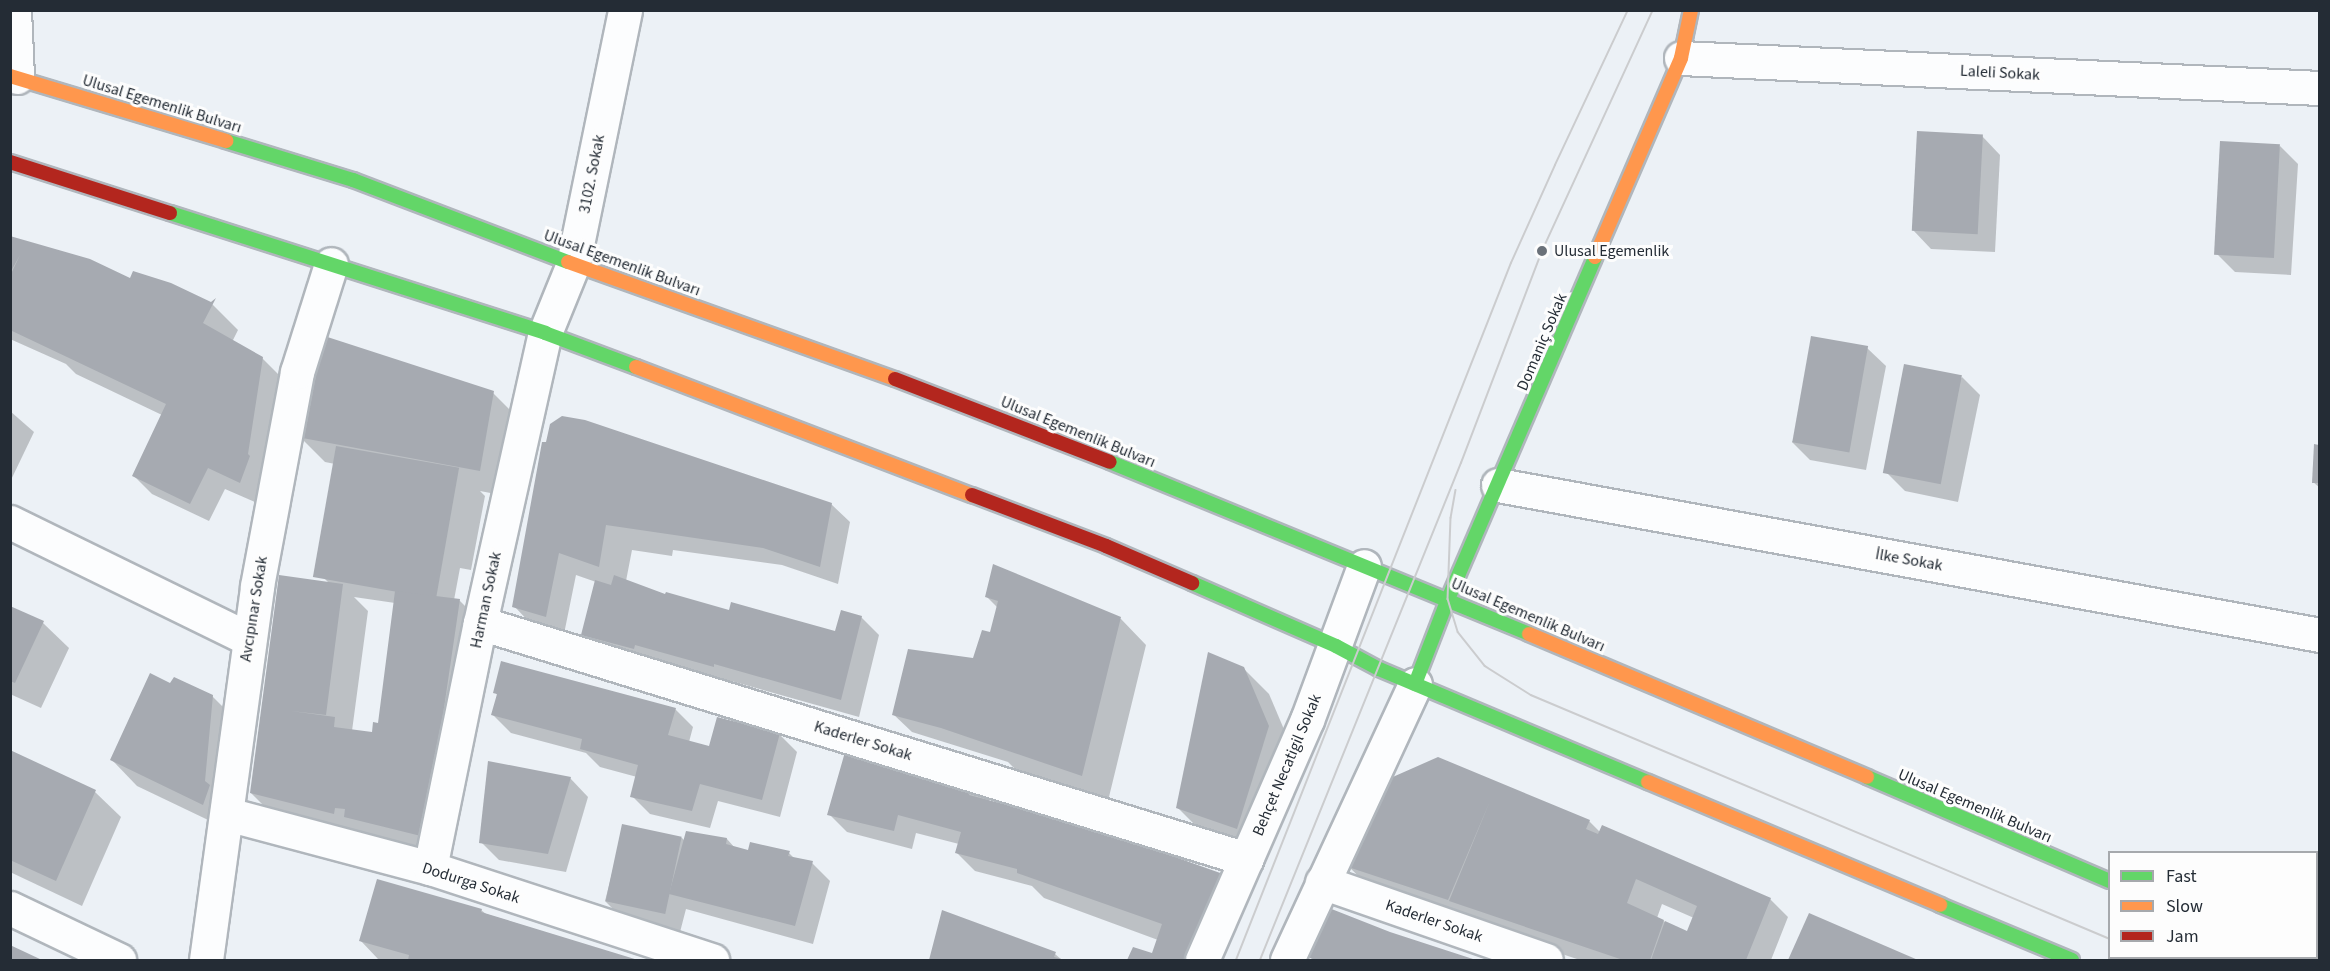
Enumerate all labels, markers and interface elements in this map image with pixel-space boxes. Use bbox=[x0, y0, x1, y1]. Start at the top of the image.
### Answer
street label: Laleli Sokak bbox=[1960, 61, 2040, 85]
street label: Ulusal Egemenlik Bulvarı bbox=[80, 71, 244, 137]
street label: 3102. Sokak bbox=[575, 133, 609, 215]
street label: Ulusal Egemenlik Bulvarı bbox=[541, 226, 703, 300]
place label: Ulusal Egemenlik bbox=[1554, 241, 1669, 261]
marker: Ulusal Egemenlik bbox=[1535, 244, 1549, 258]
street label: Domaniç Sokak bbox=[1513, 290, 1571, 394]
street label: Ulusal Egemenlik Bulvarı bbox=[998, 392, 1158, 472]
street label: İlke Sokak bbox=[1874, 545, 1944, 575]
street label: Harman Sokak bbox=[466, 550, 506, 650]
street label: Avcıpınar Sokak bbox=[236, 555, 272, 663]
street label: Ulusal Egemenlik Bulvarı bbox=[1448, 574, 1608, 656]
street label: Behçet Necatigil Sokak bbox=[1248, 691, 1326, 839]
street label: Kaderler Sokak bbox=[812, 717, 914, 765]
street label: Ulusal Egemenlik Bulvarı bbox=[1895, 765, 2055, 847]
legend bbox=[2108, 851, 2318, 959]
street label: Dodurga Sokak bbox=[420, 858, 522, 908]
text: Fast bbox=[2166, 864, 2197, 889]
text: Slow bbox=[2166, 894, 2203, 919]
street label: Kaderler Sokak bbox=[1383, 895, 1485, 947]
text: Jam bbox=[2166, 924, 2199, 949]

